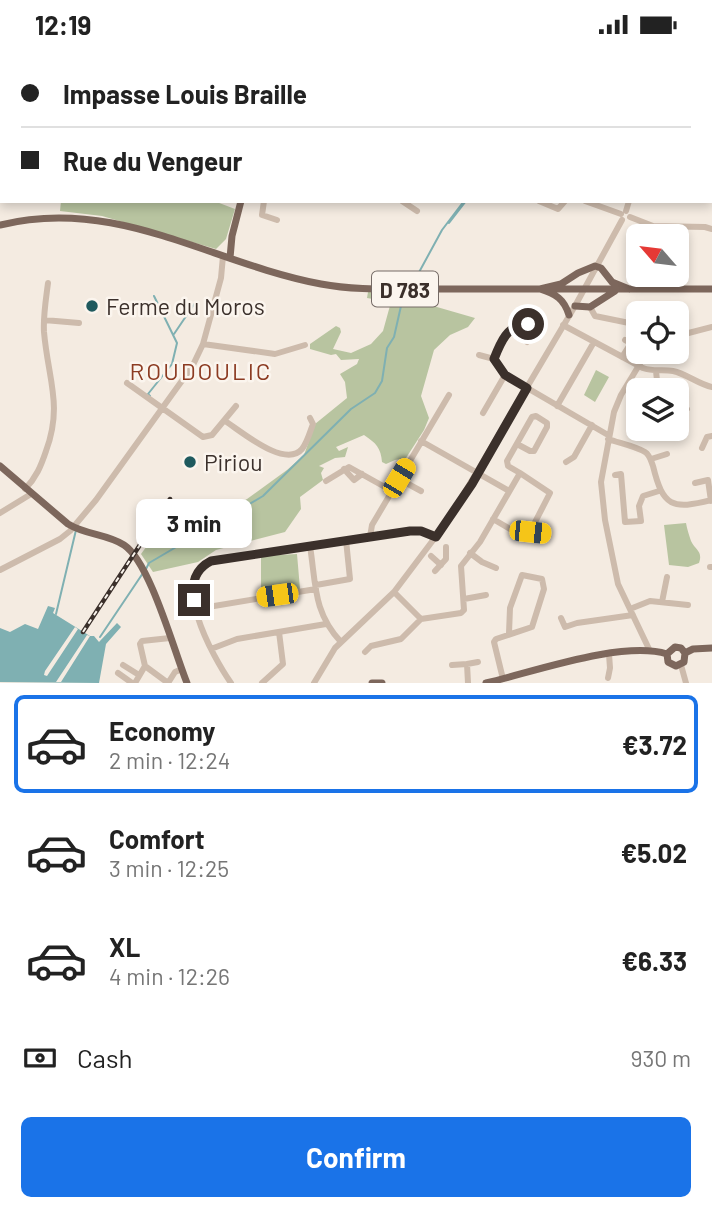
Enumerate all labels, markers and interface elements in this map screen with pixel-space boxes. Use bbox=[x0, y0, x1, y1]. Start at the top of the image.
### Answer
text: 12:19 bbox=[35, 9, 91, 40]
text: Impasse Louis Braille bbox=[63, 78, 307, 109]
text: Rue du Vengeur bbox=[63, 145, 242, 176]
north arrow bbox=[626, 224, 690, 287]
map controls bbox=[626, 224, 689, 441]
road number: D 783 bbox=[372, 271, 438, 307]
place label: Ferme du Moros bbox=[106, 292, 265, 320]
marker: Ferme du Moros bbox=[84, 298, 100, 314]
button: locate bbox=[626, 301, 689, 364]
route start bbox=[512, 308, 544, 340]
district label: ROUDOULIC bbox=[130, 356, 272, 385]
button: layers bbox=[626, 378, 689, 441]
place label: Piriou bbox=[204, 448, 263, 476]
marker: Piriou bbox=[182, 454, 198, 470]
car bbox=[380, 455, 419, 501]
callout: 3 min bbox=[136, 498, 252, 547]
text: 3 min bbox=[167, 509, 221, 537]
car bbox=[509, 519, 552, 545]
car bbox=[255, 582, 300, 608]
route end bbox=[178, 584, 210, 616]
icon: car bbox=[25, 713, 88, 776]
text: Economy bbox=[109, 715, 215, 746]
text: €3.72 bbox=[622, 729, 687, 760]
text: 2 min · 12:24 bbox=[109, 746, 230, 774]
icon: car bbox=[25, 821, 88, 884]
text: Comfort bbox=[109, 823, 205, 854]
text: €5.02 bbox=[621, 837, 687, 868]
text: 3 min · 12:25 bbox=[109, 854, 229, 882]
icon: car bbox=[25, 929, 88, 992]
text: XL bbox=[109, 931, 140, 962]
text: €6.33 bbox=[621, 945, 687, 976]
text: 4 min · 12:26 bbox=[109, 962, 230, 990]
icon: cash bbox=[21, 1039, 59, 1077]
text: Cash bbox=[77, 1042, 132, 1073]
text: 930 m bbox=[631, 1044, 691, 1072]
button: Confirm bbox=[21, 1117, 691, 1197]

